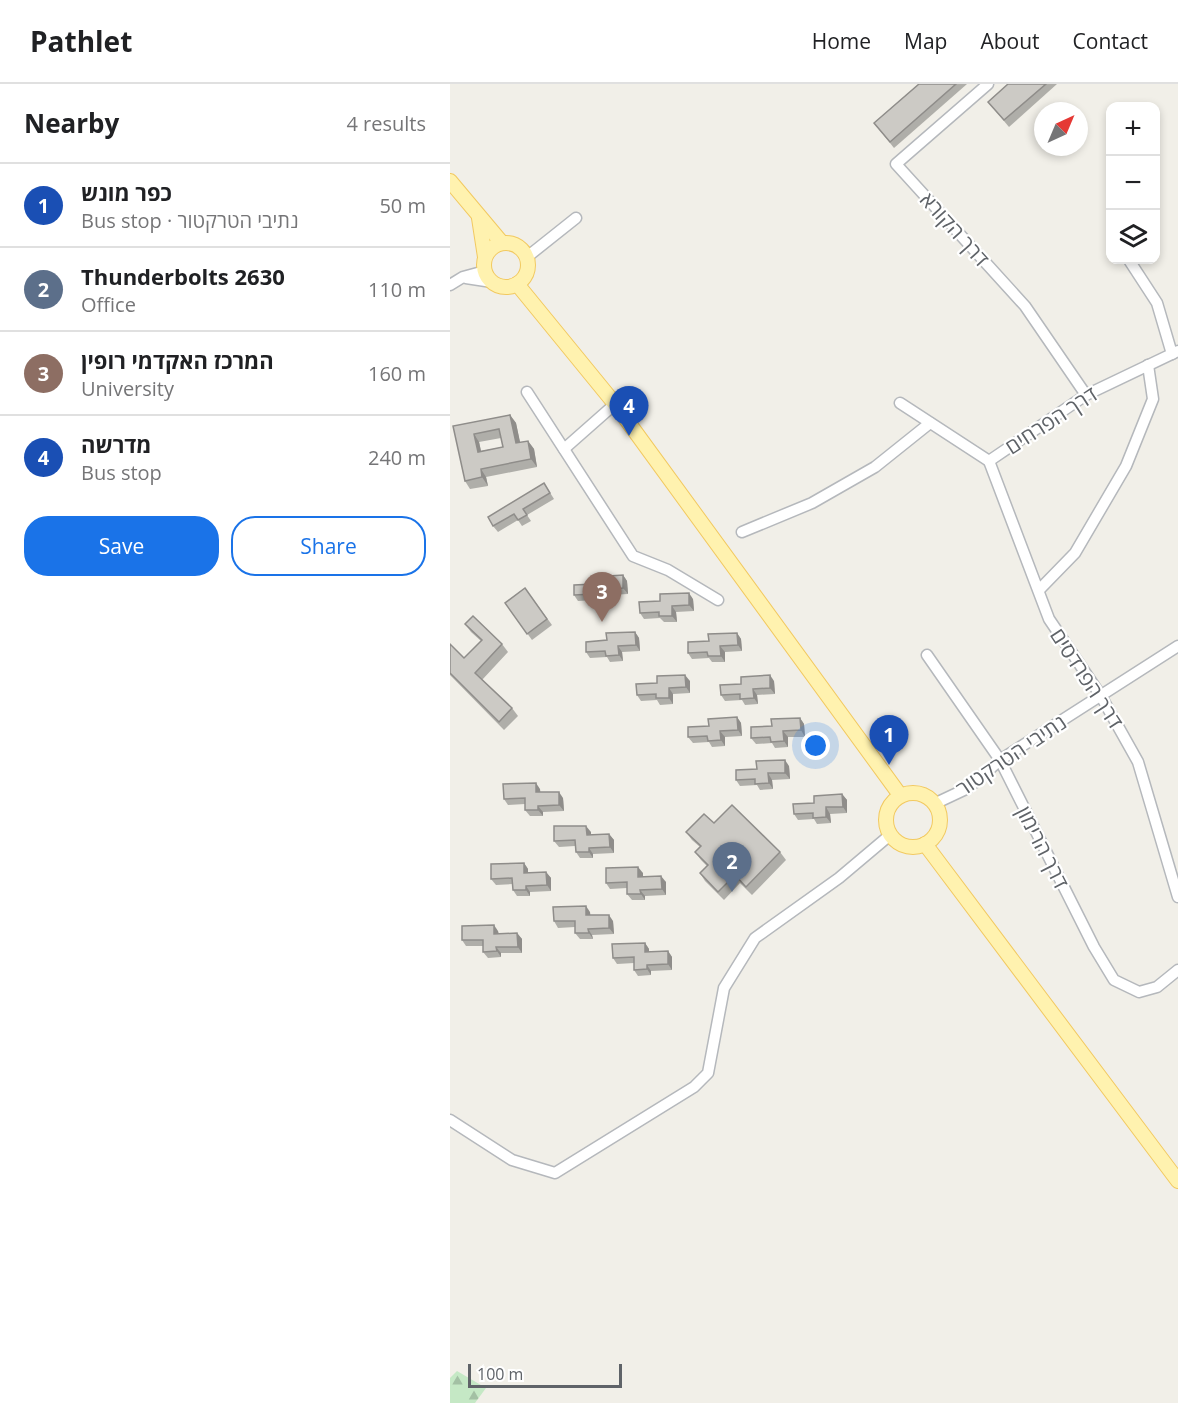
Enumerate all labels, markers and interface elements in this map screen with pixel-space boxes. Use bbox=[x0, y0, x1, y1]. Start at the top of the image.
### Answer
text: Pathlet bbox=[30, 22, 132, 60]
text: Home bbox=[812, 27, 871, 55]
text: Map bbox=[904, 27, 947, 55]
text: About bbox=[980, 27, 1040, 55]
text: Contact bbox=[1073, 27, 1148, 55]
north arrow bbox=[1034, 102, 1088, 156]
map controls bbox=[1106, 102, 1160, 264]
button: + bbox=[1106, 102, 1160, 156]
text: Nearby bbox=[24, 105, 119, 141]
text: 4 results bbox=[346, 110, 426, 137]
button: − bbox=[1106, 156, 1160, 210]
text: כפר מונש bbox=[81, 177, 172, 207]
street label: דרך הקורא bbox=[914, 186, 996, 272]
text: 1 bbox=[38, 192, 49, 219]
text: 50 m bbox=[379, 192, 426, 219]
text: Bus stop · נתיבי הטרקטור bbox=[81, 207, 299, 234]
button: layers bbox=[1106, 210, 1160, 264]
text: Thunderbolts 2630 bbox=[81, 261, 285, 291]
text: 2 bbox=[38, 276, 49, 303]
text: 110 m bbox=[368, 276, 426, 303]
text: Office bbox=[81, 291, 136, 318]
text: המרכז האקדמי רופין bbox=[81, 345, 274, 375]
text: 3 bbox=[38, 360, 49, 387]
text: 160 m bbox=[368, 360, 426, 387]
text: University bbox=[81, 375, 174, 402]
street label: דרך הפרחים bbox=[1000, 380, 1103, 460]
pin: 4 bbox=[610, 386, 648, 436]
text: מדרשה bbox=[81, 429, 152, 459]
text: 4 bbox=[38, 444, 49, 471]
text: 240 m bbox=[368, 444, 426, 471]
text: Bus stop bbox=[81, 459, 162, 486]
button: Save bbox=[24, 516, 219, 576]
button: Share bbox=[231, 516, 426, 576]
pin: 3 bbox=[582, 572, 622, 622]
street label: דרך הפרדסים bbox=[1044, 622, 1130, 734]
street label: נתיבי הטרקטור bbox=[950, 708, 1072, 802]
pin: 1 bbox=[870, 716, 908, 765]
your location bbox=[801, 731, 830, 760]
street label: דרך הרימון bbox=[1010, 801, 1076, 893]
pin: 2 bbox=[712, 842, 752, 892]
scale bar bbox=[468, 1361, 622, 1388]
text: 100 m bbox=[477, 1363, 523, 1385]

